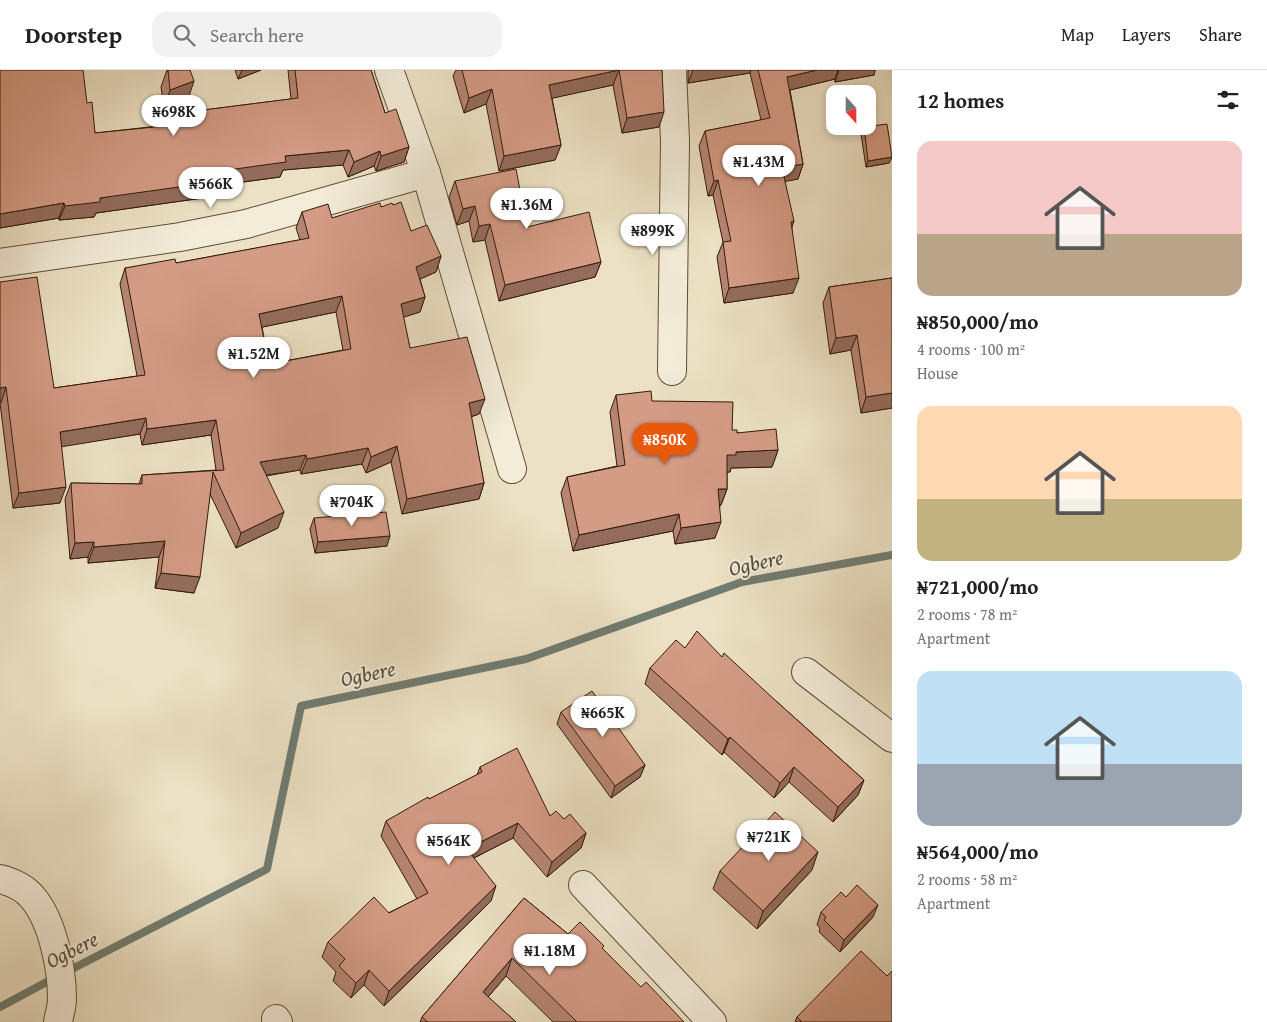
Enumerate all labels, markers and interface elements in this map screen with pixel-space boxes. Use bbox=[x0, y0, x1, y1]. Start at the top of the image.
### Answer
search box bbox=[152, 12, 502, 57]
text: Doorstep bbox=[25, 17, 122, 52]
icon: search bbox=[170, 21, 198, 49]
text: Search here bbox=[210, 21, 304, 49]
text: Map bbox=[1061, 21, 1094, 48]
text: Layers bbox=[1122, 21, 1171, 48]
text: Share bbox=[1199, 21, 1242, 48]
north arrow bbox=[826, 85, 876, 135]
map controls bbox=[826, 85, 876, 135]
text: 12 homes bbox=[917, 85, 1004, 116]
icon: filters bbox=[1214, 86, 1242, 114]
pin: ₦698K bbox=[139, 94, 209, 137]
text: ₦698K bbox=[152, 99, 196, 123]
pin: ₦1.43M bbox=[718, 144, 800, 187]
text: ₦1.43M bbox=[733, 149, 785, 173]
pin: ₦566K bbox=[176, 166, 246, 209]
text: ₦566K bbox=[189, 171, 233, 195]
icon: home bbox=[1035, 173, 1125, 263]
pin: ₦1.36M bbox=[486, 188, 568, 230]
text: ₦1.36M bbox=[501, 192, 553, 216]
pin: ₦899K bbox=[618, 214, 688, 256]
text: ₦899K bbox=[631, 218, 675, 242]
text: ₦850,000/mo bbox=[917, 306, 1038, 337]
pin: ₦1.52M bbox=[213, 336, 295, 379]
text: 4 rooms · 100 m² bbox=[917, 337, 1025, 361]
text: ₦1.52M bbox=[228, 341, 280, 365]
text: House bbox=[917, 361, 958, 385]
pin: ₦850K bbox=[630, 422, 700, 465]
text: ₦850K bbox=[643, 427, 687, 451]
icon: home bbox=[1035, 438, 1125, 528]
pin: ₦704K bbox=[317, 484, 387, 527]
text: ₦704K bbox=[330, 489, 374, 513]
water label: Ogbere bbox=[725, 541, 786, 584]
text: ₦721,000/mo bbox=[917, 571, 1038, 602]
text: 2 rooms · 78 m² bbox=[917, 602, 1017, 626]
text: Apartment bbox=[917, 626, 990, 650]
water label: Ogbere bbox=[338, 653, 398, 694]
pin: ₦665K bbox=[568, 696, 638, 738]
text: ₦665K bbox=[581, 700, 625, 724]
icon: home bbox=[1035, 703, 1125, 793]
pin: ₦721K bbox=[734, 820, 804, 862]
pin: ₦564K bbox=[414, 824, 484, 866]
text: ₦721K bbox=[747, 824, 791, 848]
text: ₦564K bbox=[427, 828, 471, 852]
text: ₦564,000/mo bbox=[917, 836, 1038, 867]
text: 2 rooms · 58 m² bbox=[917, 867, 1017, 891]
text: Apartment bbox=[917, 891, 990, 915]
water label: Ogbere bbox=[40, 923, 104, 976]
pin: ₦1.18M bbox=[509, 934, 591, 976]
text: ₦1.18M bbox=[524, 938, 576, 962]

